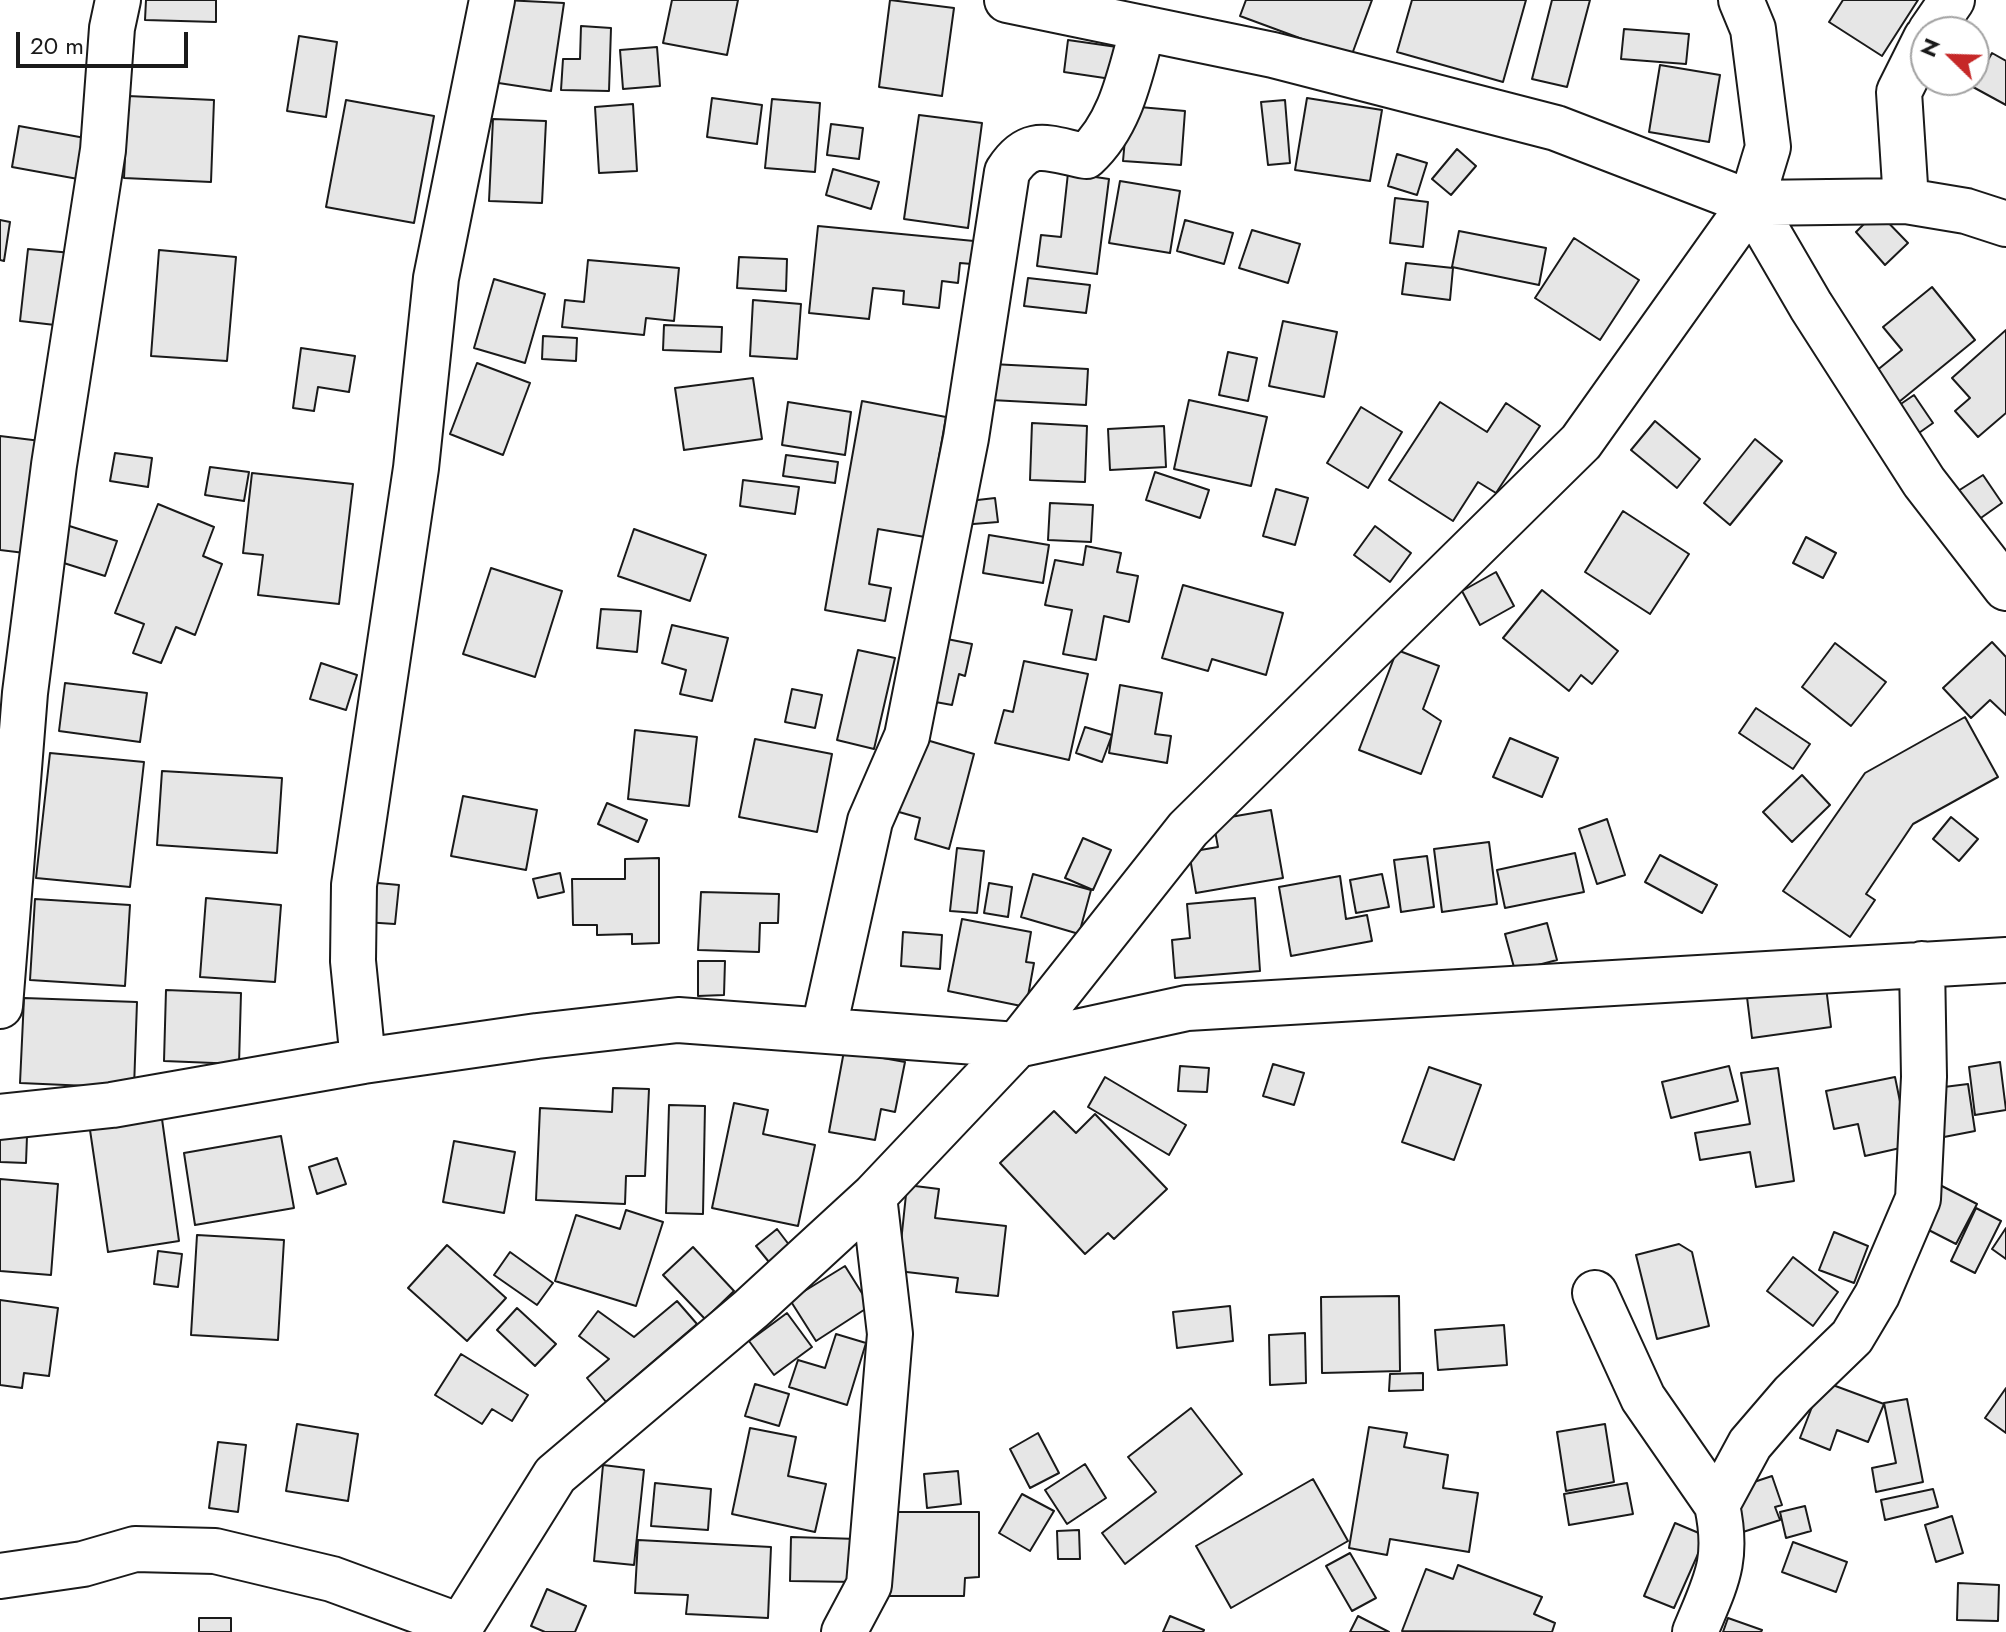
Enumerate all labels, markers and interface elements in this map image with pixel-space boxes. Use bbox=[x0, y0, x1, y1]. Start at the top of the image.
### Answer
scale bar bbox=[20, 16, 192, 66]
north arrow bbox=[1910, 16, 1990, 96]
text: 20 m bbox=[30, 28, 84, 63]
text: N bbox=[1912, 33, 1948, 62]

